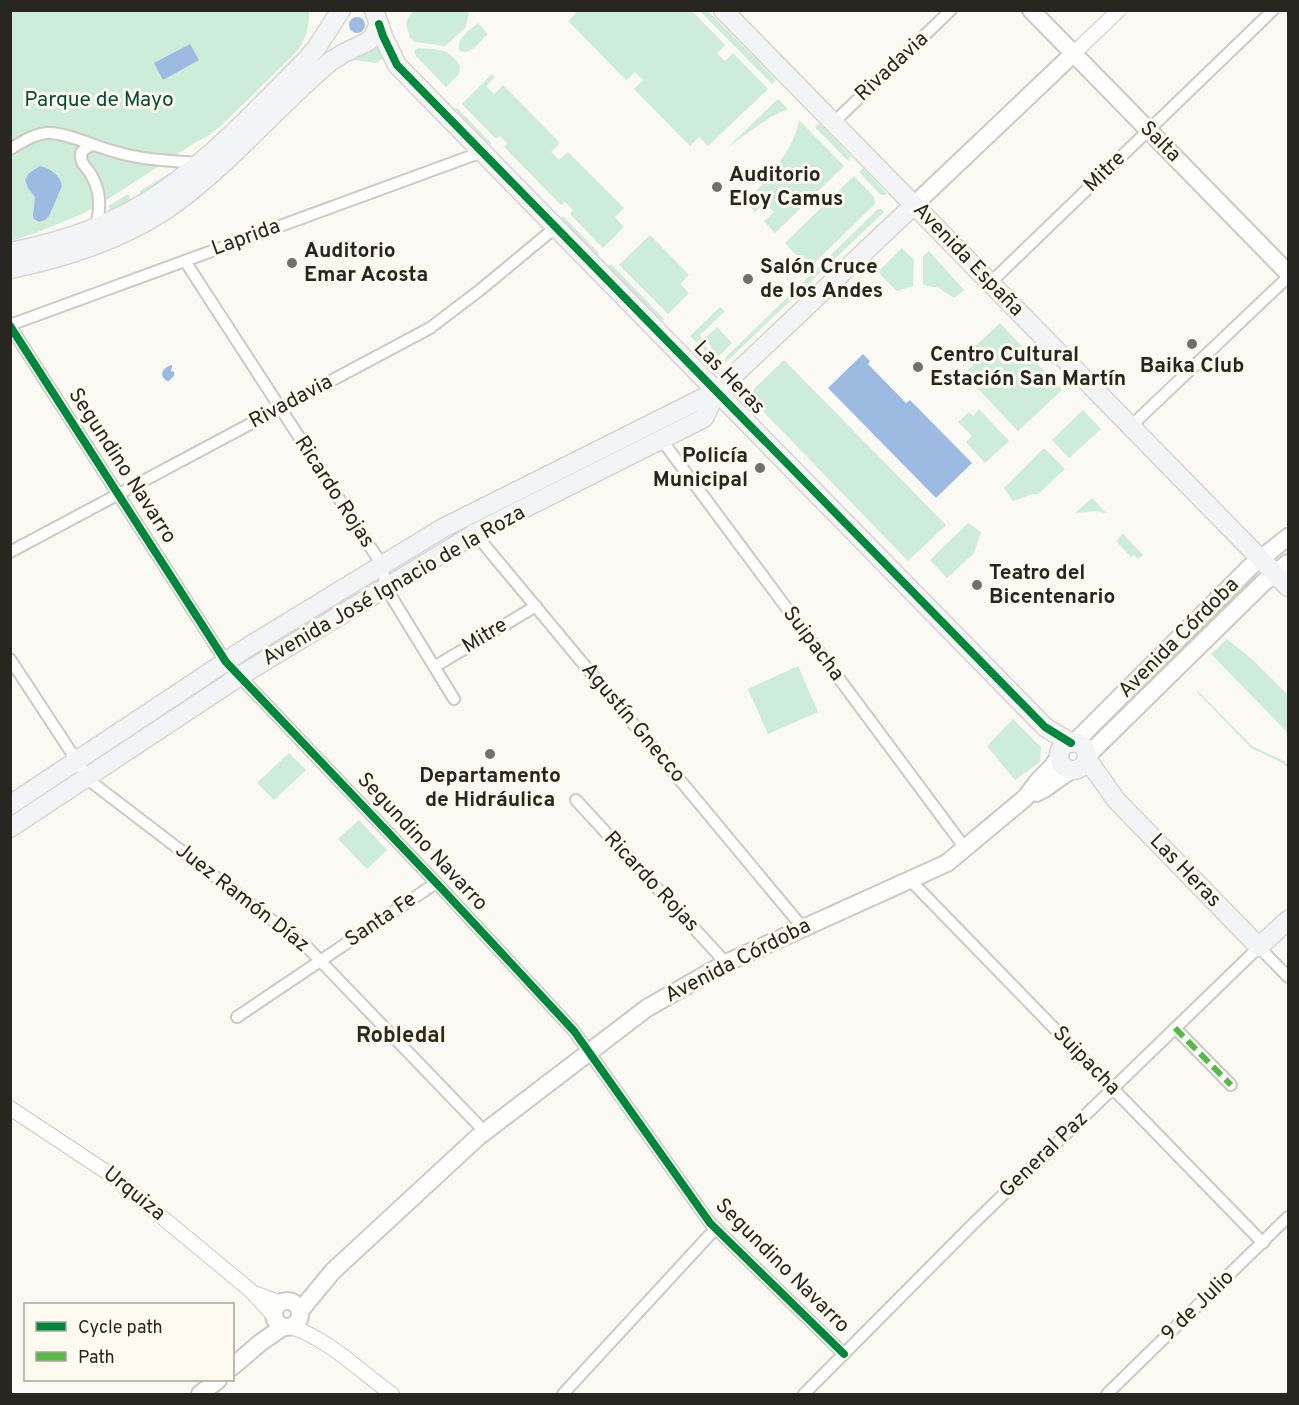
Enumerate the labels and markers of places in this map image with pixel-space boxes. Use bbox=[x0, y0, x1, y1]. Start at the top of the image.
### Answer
place label: Auditorio Eloy Camus bbox=[729, 162, 843, 213]
marker: Auditorio Eloy Camus bbox=[710, 180, 724, 194]
place label: Auditorio Emar Acosta bbox=[304, 238, 428, 289]
place label: Salón Cruce de los Andes bbox=[760, 254, 883, 305]
marker: Auditorio Emar Acosta bbox=[285, 256, 299, 270]
marker: Salón Cruce de los Andes bbox=[741, 272, 755, 286]
marker: Baika Club bbox=[1185, 337, 1199, 351]
place label: Centro Cultural Estación San Martín bbox=[930, 342, 1126, 393]
place label: Baika Club bbox=[1140, 353, 1244, 380]
marker: Centro Cultural Estación San Martín bbox=[911, 360, 925, 374]
place label: Policía Municipal bbox=[653, 443, 748, 494]
marker: Policía Municipal bbox=[753, 461, 767, 475]
place label: Teatro del Bicentenario bbox=[989, 560, 1115, 611]
marker: Teatro del Bicentenario bbox=[970, 578, 984, 592]
marker: Departamento de Hidráulica bbox=[483, 747, 497, 761]
place label: Departamento de Hidráulica bbox=[419, 763, 561, 814]

